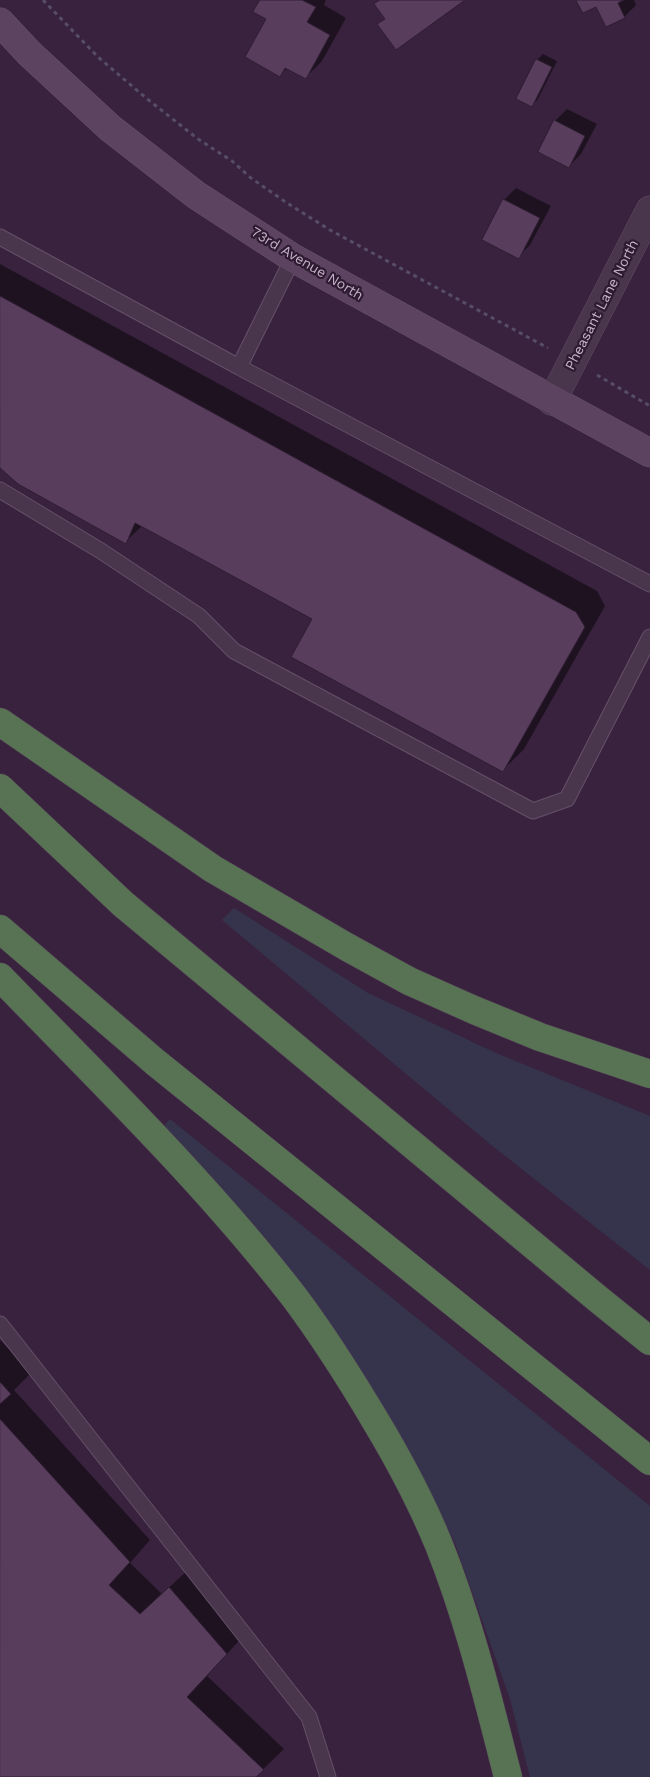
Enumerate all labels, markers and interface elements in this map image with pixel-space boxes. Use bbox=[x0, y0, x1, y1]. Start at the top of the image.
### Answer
street label: 73rd Avenue North bbox=[248, 224, 366, 304]
street label: Pheasant Lane North bbox=[562, 237, 642, 373]

